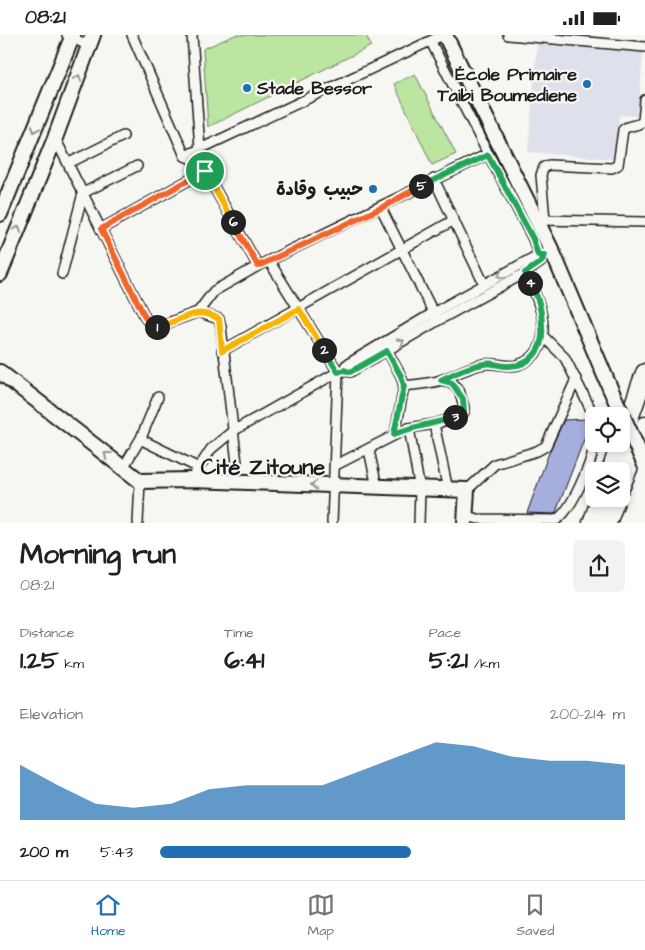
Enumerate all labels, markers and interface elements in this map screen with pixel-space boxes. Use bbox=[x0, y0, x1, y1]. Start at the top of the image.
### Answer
text: 08:21 bbox=[25, 4, 66, 31]
place label: École Primaire Taibi Boumediene bbox=[437, 62, 577, 108]
one-way arrow bbox=[72, 74, 82, 83]
place label: Stade Bessor bbox=[256, 76, 372, 101]
marker: École Primaire Taibi Boumediene bbox=[581, 78, 593, 90]
marker: Stade Bessor bbox=[241, 82, 253, 94]
one-way arrow bbox=[30, 124, 41, 133]
pin bbox=[184, 150, 226, 192]
icon: arrive bbox=[191, 157, 219, 185]
pin: 5 bbox=[408, 173, 434, 199]
text: 5 bbox=[417, 176, 426, 196]
place label: حبيب وقادة bbox=[276, 177, 363, 202]
marker: حبيب وقادة bbox=[367, 183, 379, 195]
pin: 6 bbox=[220, 209, 246, 235]
text: 6 bbox=[229, 212, 238, 232]
one-way arrow bbox=[12, 225, 23, 234]
one-way arrow bbox=[497, 269, 506, 279]
pin: 4 bbox=[518, 271, 542, 295]
text: 4 bbox=[526, 273, 535, 293]
pin: 1 bbox=[144, 315, 170, 339]
text: 1 bbox=[157, 317, 158, 337]
pin: 2 bbox=[312, 337, 336, 363]
one-way arrow bbox=[396, 338, 405, 348]
text: 2 bbox=[320, 340, 329, 360]
pin: 3 bbox=[442, 405, 468, 429]
text: 3 bbox=[452, 407, 459, 427]
map controls bbox=[585, 407, 630, 507]
button: locate bbox=[585, 407, 630, 452]
district label: Cité Zitoune bbox=[201, 452, 325, 483]
one-way arrow bbox=[104, 453, 113, 461]
button: layers bbox=[585, 462, 630, 507]
one-way arrow bbox=[309, 480, 317, 490]
text: Morning run bbox=[20, 535, 176, 574]
button: share bbox=[573, 540, 625, 592]
text: 08:21 bbox=[20, 574, 54, 596]
text: Distance bbox=[20, 623, 74, 643]
text: Time bbox=[224, 623, 254, 643]
text: Pace bbox=[429, 623, 461, 643]
text: 1.25 bbox=[20, 643, 59, 678]
text: 6:41 bbox=[224, 643, 264, 678]
text: 5:21 bbox=[429, 643, 468, 678]
text: km bbox=[59, 654, 84, 674]
text: /km bbox=[468, 654, 500, 674]
text: Elevation bbox=[20, 703, 83, 725]
text: 200–214 m bbox=[550, 703, 625, 725]
text: 200 m bbox=[20, 841, 68, 863]
text: 5:43 bbox=[100, 841, 133, 863]
tab: Home bbox=[91, 891, 126, 941]
tab: Map bbox=[307, 891, 335, 941]
tab: Saved bbox=[516, 891, 554, 941]

